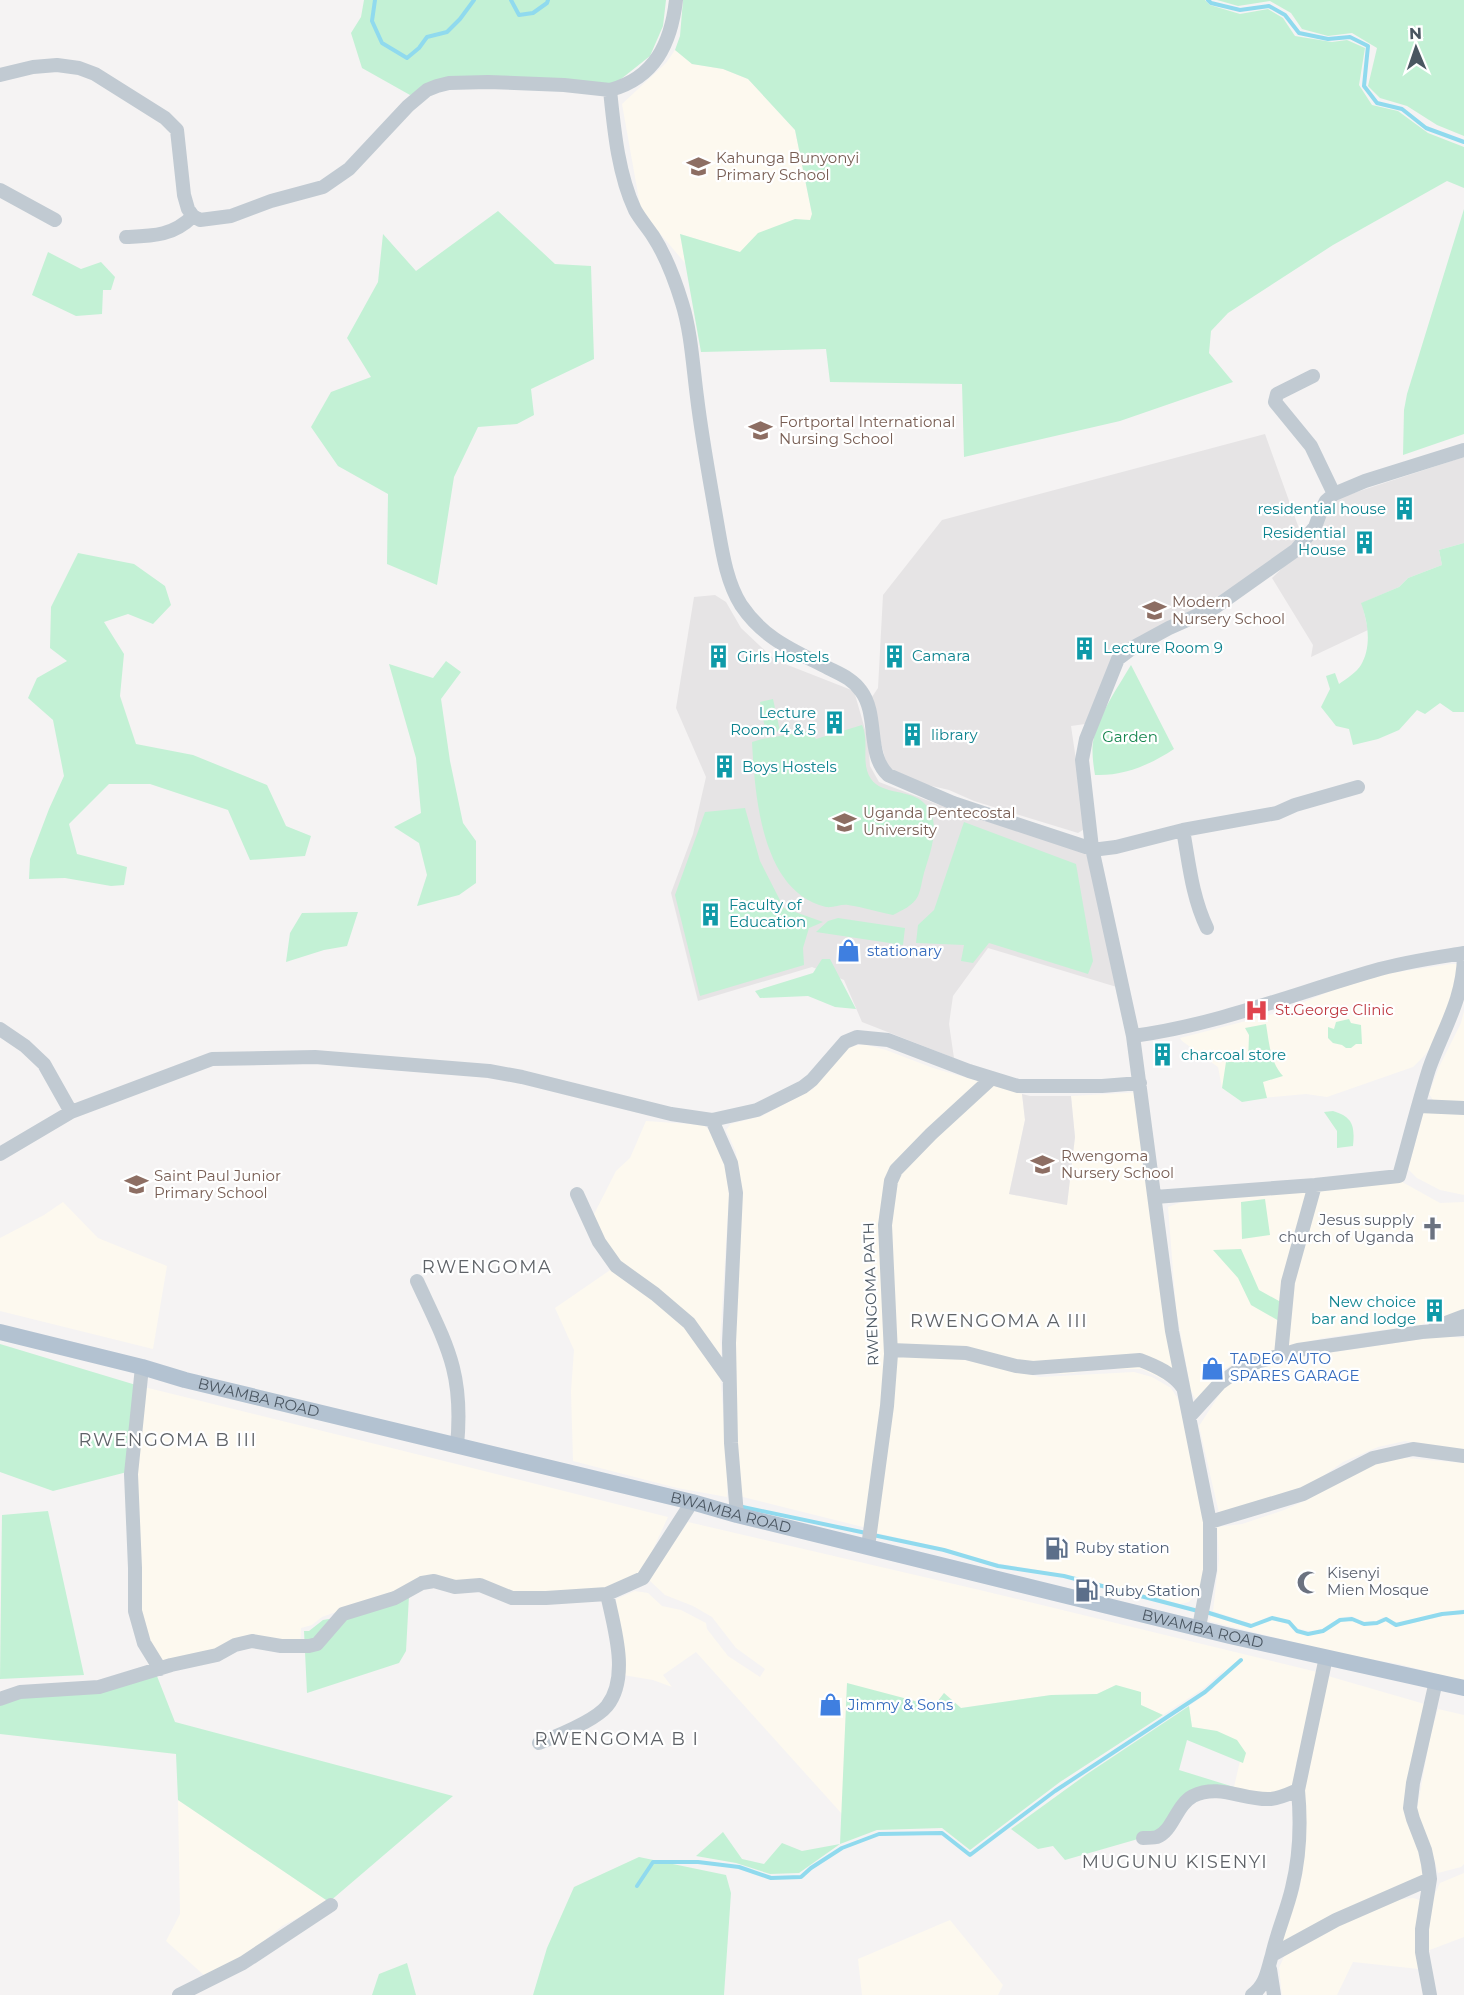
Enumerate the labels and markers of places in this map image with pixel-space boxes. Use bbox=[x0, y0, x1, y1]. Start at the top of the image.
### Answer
place label: Kahunga Bunyonyi Primary School bbox=[716, 148, 859, 184]
school or university icon: Kahunga Bunyonyi Primary School bbox=[685, 154, 711, 180]
place label: Fortportal International Nursing School bbox=[779, 412, 955, 448]
school or university icon: Fortportal International Nursing School bbox=[748, 418, 774, 444]
building icon: residential house bbox=[1391, 496, 1417, 522]
place label: residential house bbox=[1257, 499, 1386, 518]
place label: Residential House bbox=[1262, 523, 1346, 559]
building icon: Residential House bbox=[1351, 529, 1377, 555]
place label: Modern Nursery School bbox=[1172, 592, 1285, 628]
school or university icon: Modern Nursery School bbox=[1141, 598, 1167, 624]
building icon: Lecture Room 9 bbox=[1072, 635, 1098, 661]
place label: Lecture Room 9 bbox=[1103, 638, 1223, 657]
building icon: Camara bbox=[881, 643, 907, 669]
building icon: Girls Hostels bbox=[706, 644, 732, 670]
place label: Camara bbox=[912, 646, 970, 665]
place label: Girls Hostels bbox=[737, 647, 829, 666]
place label: Lecture Room 4 & 5 bbox=[730, 703, 816, 739]
building icon: Lecture Room 4 & 5 bbox=[821, 709, 847, 735]
building icon: library bbox=[900, 722, 926, 748]
place label: library bbox=[931, 725, 978, 744]
building icon: Boys Hostels bbox=[711, 754, 737, 780]
place label: Boys Hostels bbox=[742, 757, 837, 776]
place label: Uganda Pentecostal University bbox=[863, 803, 1015, 839]
school or university icon: Uganda Pentecostal University bbox=[832, 809, 858, 835]
place label: Faculty of Education bbox=[729, 895, 806, 931]
building icon: Faculty of Education bbox=[698, 901, 724, 927]
shop icon: stationary bbox=[836, 938, 862, 964]
place label: stationary bbox=[867, 941, 942, 960]
hospital icon: St.George Clinic bbox=[1244, 997, 1270, 1023]
place label: St.George Clinic bbox=[1275, 1000, 1394, 1019]
building icon: charcoal store bbox=[1150, 1042, 1176, 1068]
place label: charcoal store bbox=[1181, 1045, 1286, 1064]
place label: Rwengoma Nursery School bbox=[1061, 1146, 1174, 1182]
school or university icon: Rwengoma Nursery School bbox=[1030, 1152, 1056, 1178]
place label: Saint Paul Junior Primary School bbox=[154, 1166, 281, 1202]
school or university icon: Saint Paul Junior Primary School bbox=[123, 1172, 149, 1198]
place label: Jesus supply church of Uganda bbox=[1279, 1210, 1415, 1246]
church icon: Jesus supply church of Uganda bbox=[1419, 1216, 1445, 1242]
place label: New choice bar and lodge bbox=[1311, 1292, 1416, 1328]
building icon: New choice bar and lodge bbox=[1421, 1298, 1447, 1324]
place label: TADEO AUTO SPARES GARAGE bbox=[1230, 1349, 1360, 1385]
shop icon: TADEO AUTO SPARES GARAGE bbox=[1199, 1355, 1225, 1381]
fuel station icon: Ruby station bbox=[1044, 1535, 1070, 1561]
place label: Ruby station bbox=[1075, 1538, 1170, 1557]
place label: Kisenyi Mien Mosque bbox=[1327, 1563, 1429, 1599]
mosque icon: Kisenyi Mien Mosque bbox=[1296, 1569, 1322, 1595]
fuel station icon: Ruby Station bbox=[1073, 1578, 1099, 1604]
place label: Ruby Station bbox=[1104, 1581, 1200, 1600]
shop icon: Jimmy & Sons bbox=[817, 1692, 843, 1718]
place label: Jimmy & Sons bbox=[847, 1695, 953, 1714]

